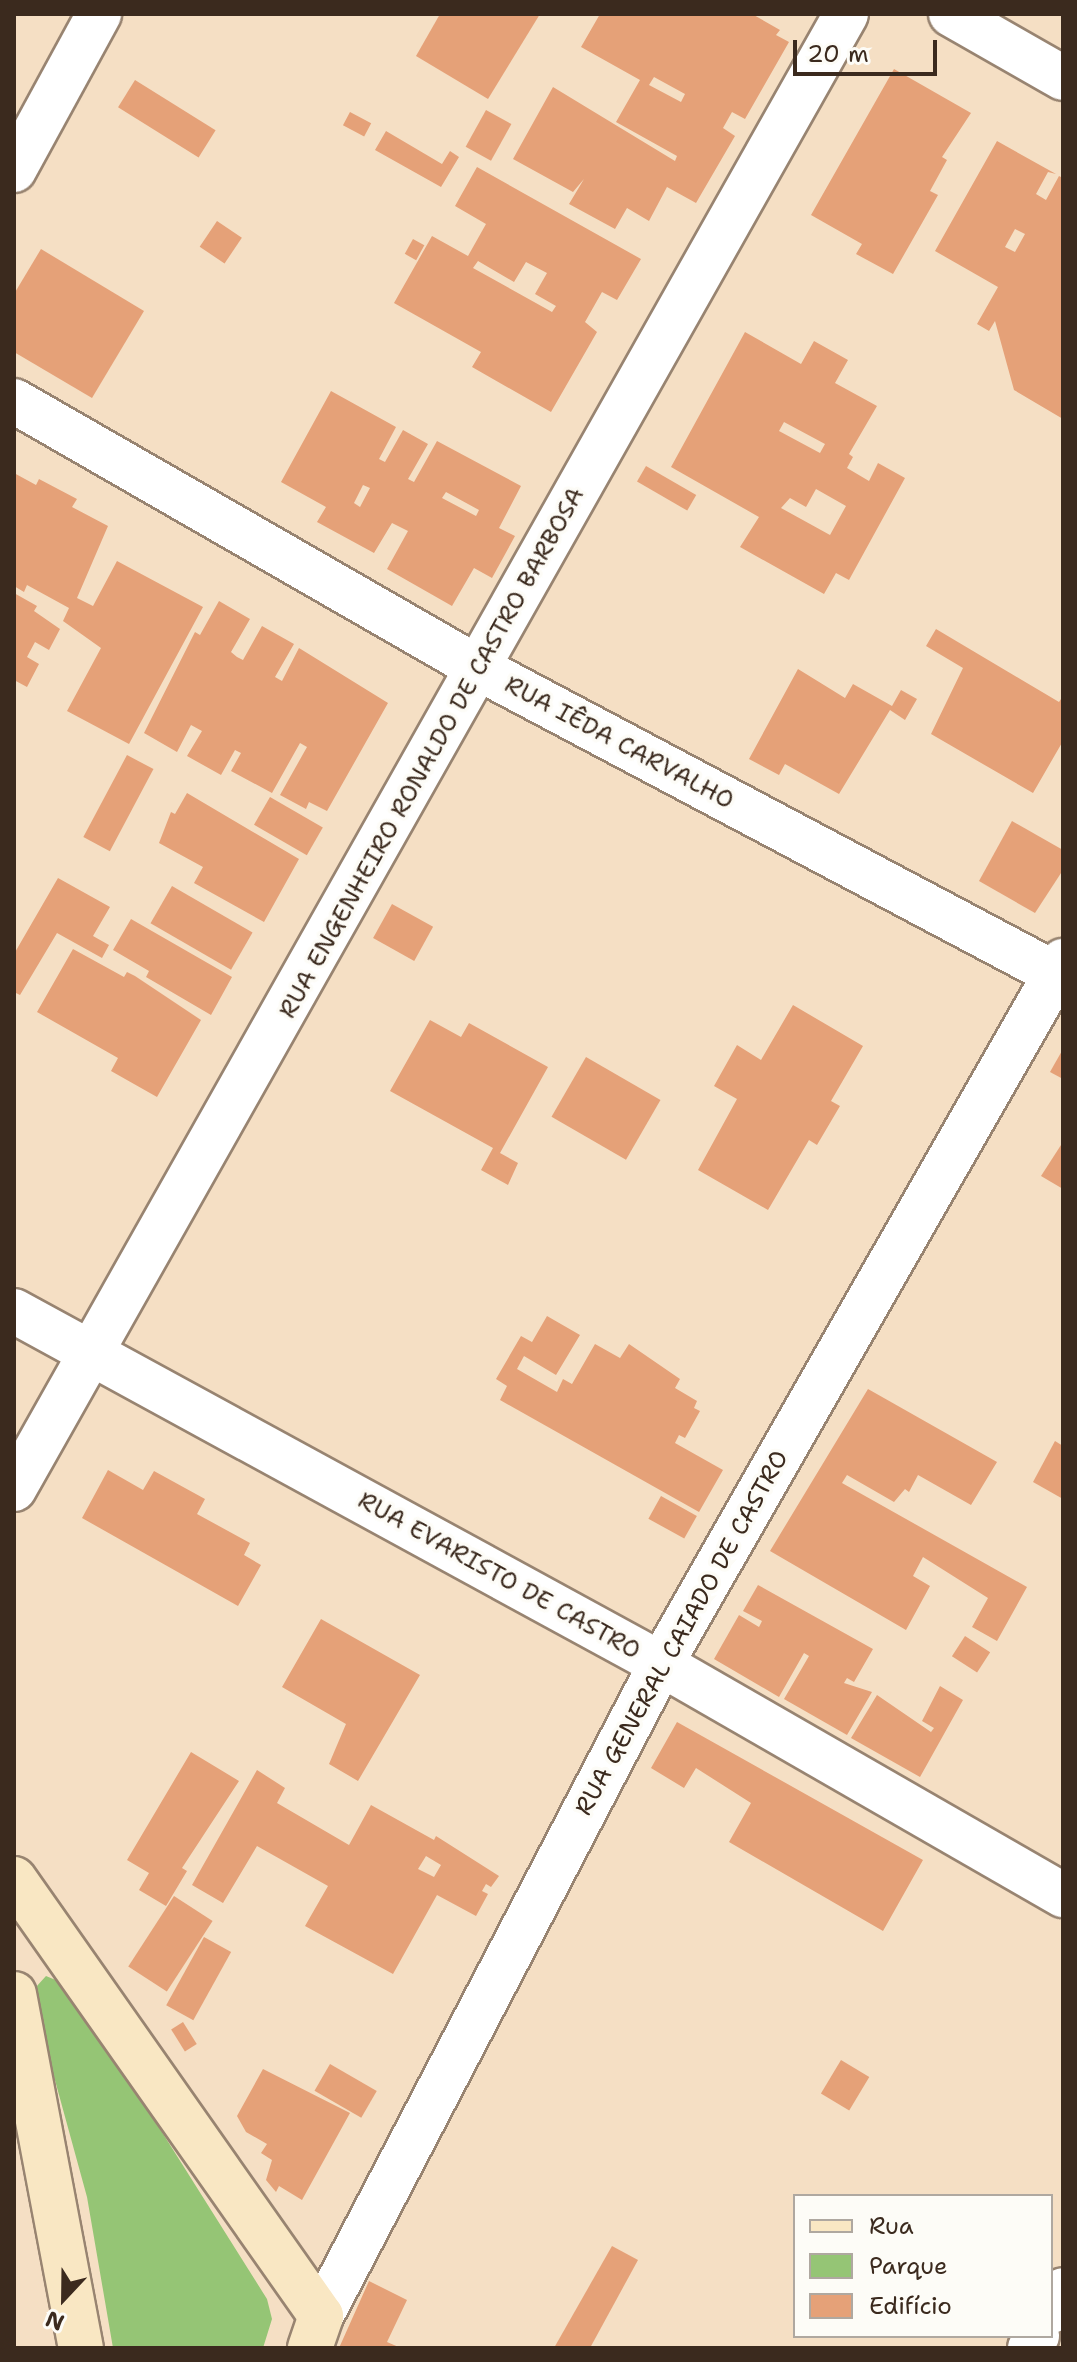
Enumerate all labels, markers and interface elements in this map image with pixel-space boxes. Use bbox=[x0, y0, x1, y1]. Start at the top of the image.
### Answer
scale bar bbox=[797, 24, 941, 74]
text: 20 m bbox=[807, 38, 869, 70]
street label: RUA ENGENHEIRO RONALDO DE CASTRO BARBOSA bbox=[273, 483, 591, 1023]
street label: RUA IÊDA CARVALHO bbox=[500, 670, 738, 816]
street label: RUA GENERAL CAIADO DE CASTRO bbox=[569, 1446, 795, 1820]
street label: RUA EVARISTO DE CASTRO bbox=[353, 1486, 645, 1666]
legend bbox=[793, 2194, 1053, 2338]
text: Rua bbox=[869, 2210, 914, 2242]
text: Parque bbox=[869, 2250, 948, 2282]
north arrow bbox=[24, 2258, 104, 2338]
text: Edifício bbox=[869, 2290, 952, 2322]
text: N bbox=[41, 2304, 68, 2337]

